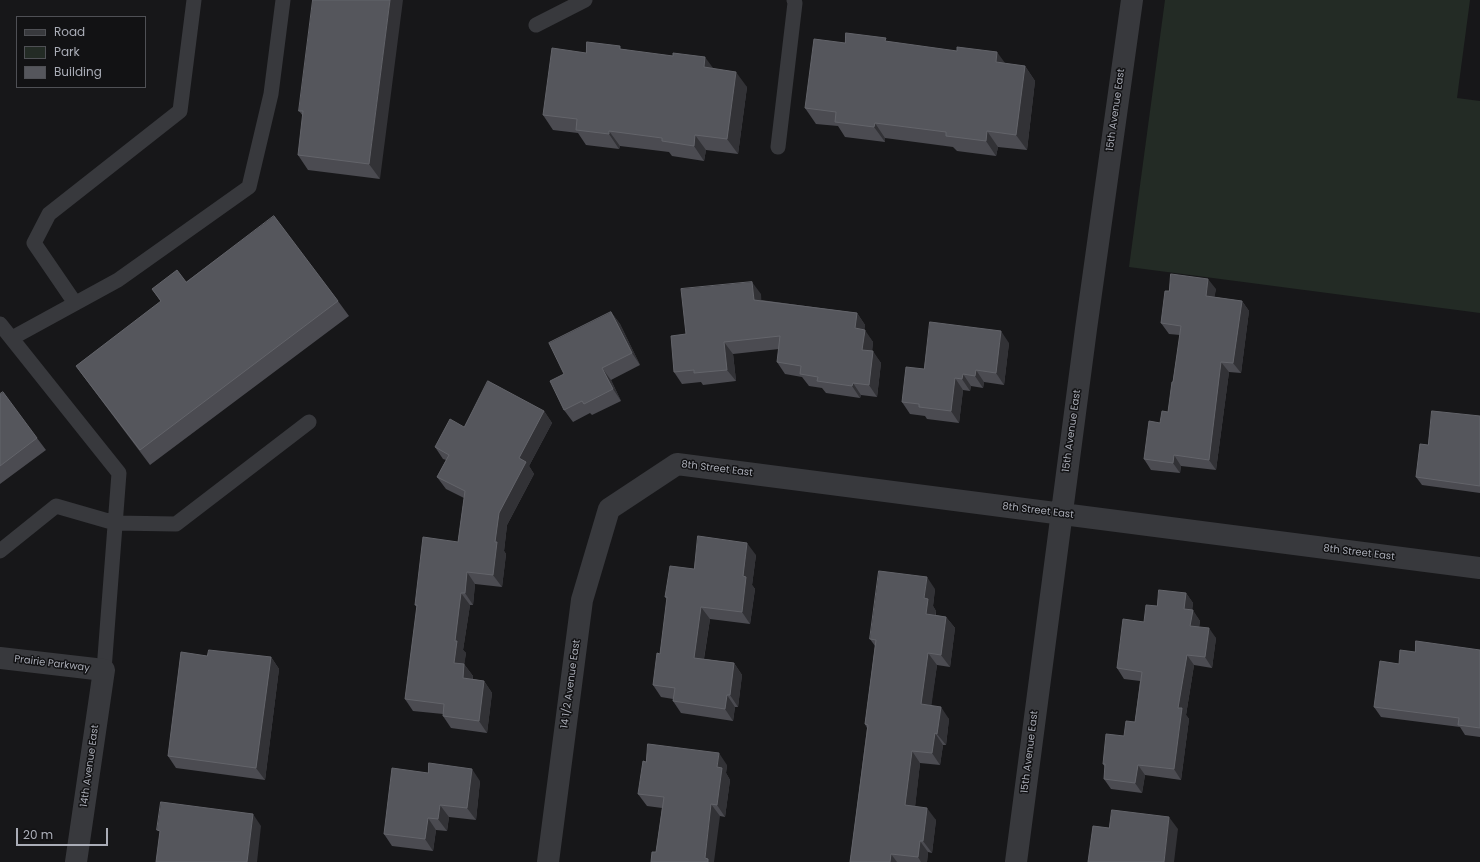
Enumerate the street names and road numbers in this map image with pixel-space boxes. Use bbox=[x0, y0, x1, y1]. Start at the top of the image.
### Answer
street label: 15th Avenue East bbox=[1104, 68, 1128, 152]
street label: 15th Avenue East bbox=[1060, 389, 1084, 473]
street label: 8th Street East bbox=[681, 459, 753, 479]
street label: 8th Street East bbox=[1002, 501, 1074, 521]
street label: 8th Street East bbox=[1323, 543, 1395, 563]
street label: 14 1/2 Avenue East bbox=[559, 639, 583, 729]
street label: Prairie Parkway bbox=[14, 653, 90, 675]
street label: 15th Avenue East bbox=[1019, 710, 1041, 794]
street label: 14th Avenue East bbox=[78, 724, 102, 808]

